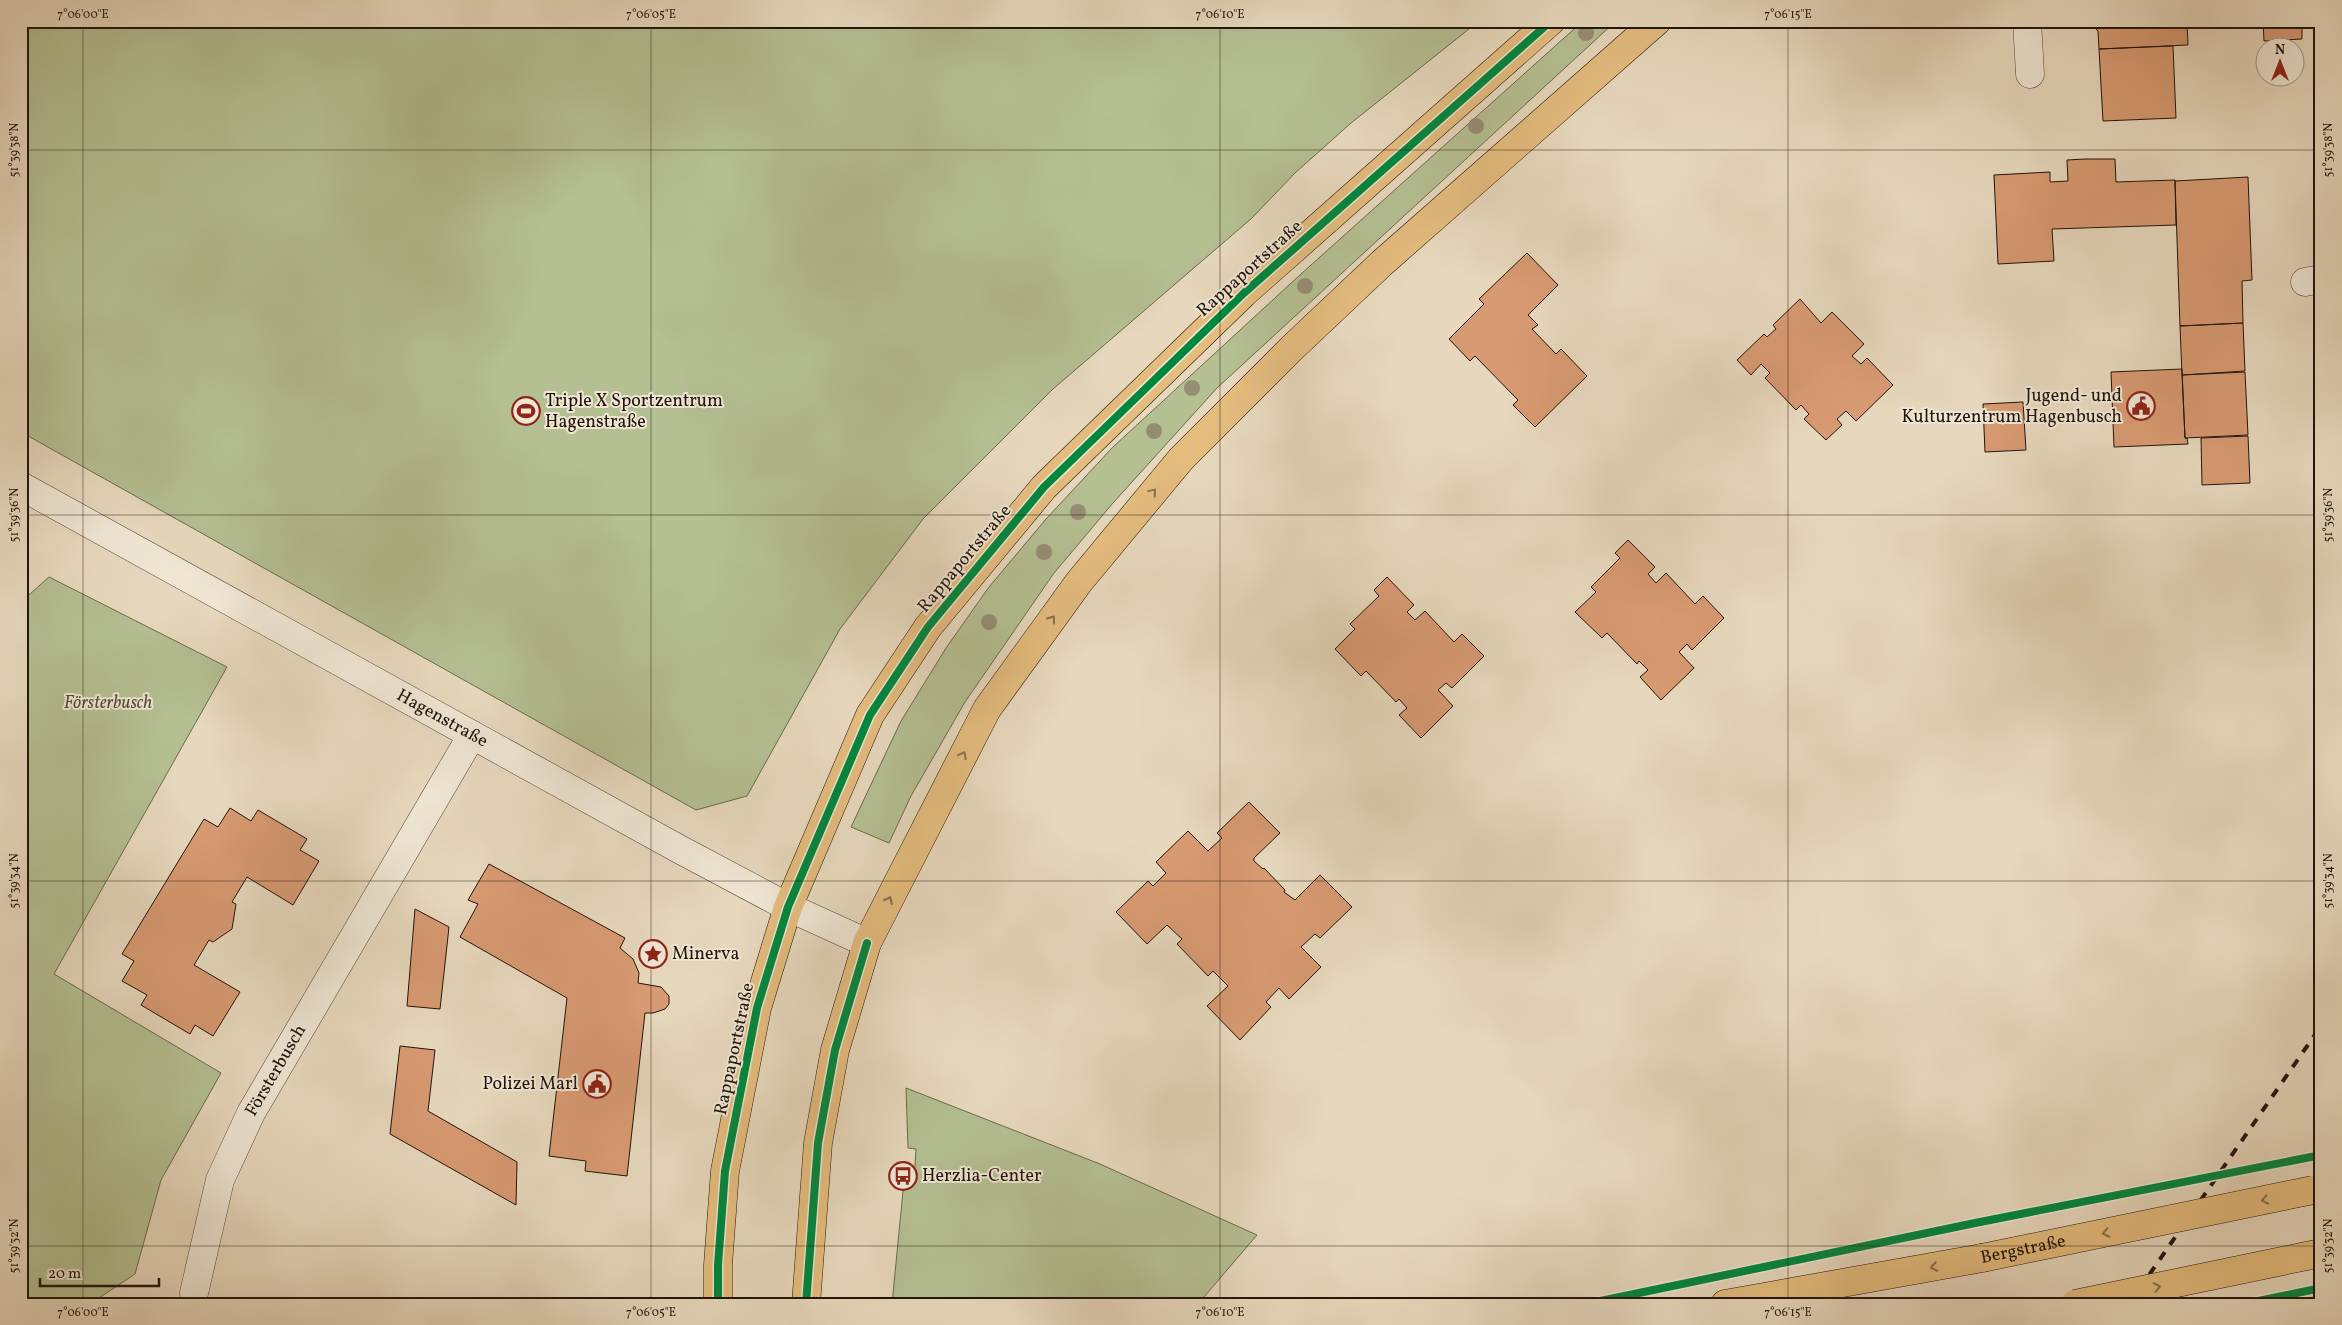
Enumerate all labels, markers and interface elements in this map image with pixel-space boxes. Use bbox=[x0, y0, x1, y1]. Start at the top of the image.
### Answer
text: 7°06'00"E bbox=[57, 7, 109, 23]
text: 7°06'05"E bbox=[626, 7, 676, 23]
text: 7°06'10"E bbox=[1196, 7, 1244, 23]
text: 7°06'15"E bbox=[1764, 7, 1812, 23]
north arrow bbox=[2254, 38, 2304, 88]
text: N bbox=[2275, 41, 2285, 60]
text: 51°39'38"N bbox=[7, 123, 23, 177]
text: 51°39'38"N bbox=[2321, 123, 2337, 177]
street label: Rappaportstraße bbox=[1192, 215, 1308, 323]
place label: Jugend- und Kulturzentrum Hagenbusch bbox=[1901, 384, 2122, 430]
place label: Triple X Sportzentrum Hagenstraße bbox=[545, 389, 723, 435]
public building icon: Jugend- und Kulturzentrum Hagenbusch bbox=[2126, 391, 2156, 421]
sports icon: Triple X Sportzentrum Hagenstraße bbox=[511, 396, 541, 426]
text: 51°39'36"N bbox=[7, 488, 23, 542]
text: 51°39'36"N bbox=[2321, 488, 2337, 542]
one-way arrow bbox=[1148, 489, 1157, 498]
street label: Rappaportstraße bbox=[912, 499, 1018, 619]
one-way arrow bbox=[1046, 615, 1055, 625]
street label: Hagenstraße bbox=[392, 683, 492, 754]
park label: Försterbusch bbox=[64, 691, 152, 716]
one-way arrow bbox=[957, 751, 967, 760]
text: 51°39'34"N bbox=[7, 853, 23, 909]
text: 51°39'34"N bbox=[2321, 853, 2337, 909]
one-way arrow bbox=[883, 896, 893, 905]
place icon: Minerva bbox=[638, 939, 668, 969]
place label: Minerva bbox=[672, 942, 739, 967]
street label: Rappaportstraße bbox=[709, 981, 761, 1117]
street label: Försterbusch bbox=[239, 1020, 313, 1121]
public building icon: Polizei Marl bbox=[582, 1069, 612, 1099]
place label: Polizei Marl bbox=[482, 1072, 578, 1097]
bus stop icon: Herzlia-Center bbox=[888, 1161, 918, 1191]
place label: Herzlia-Center bbox=[922, 1164, 1042, 1189]
one-way arrow bbox=[2261, 1194, 2269, 1205]
text: 51°39'32"N bbox=[7, 1219, 23, 1273]
text: 51°39'32"N bbox=[2321, 1219, 2337, 1273]
one-way arrow bbox=[2101, 1227, 2110, 1238]
street label: Bergstraße bbox=[1978, 1229, 2068, 1270]
scale bar bbox=[40, 1255, 159, 1287]
one-way arrow bbox=[1929, 1261, 1938, 1271]
text: 20 m bbox=[48, 1264, 81, 1285]
one-way arrow bbox=[2153, 1282, 2162, 1293]
text: 7°06'00"E bbox=[57, 1305, 109, 1321]
text: 7°06'05"E bbox=[626, 1305, 676, 1321]
text: 7°06'10"E bbox=[1196, 1305, 1244, 1321]
text: 7°06'15"E bbox=[1764, 1305, 1812, 1321]

